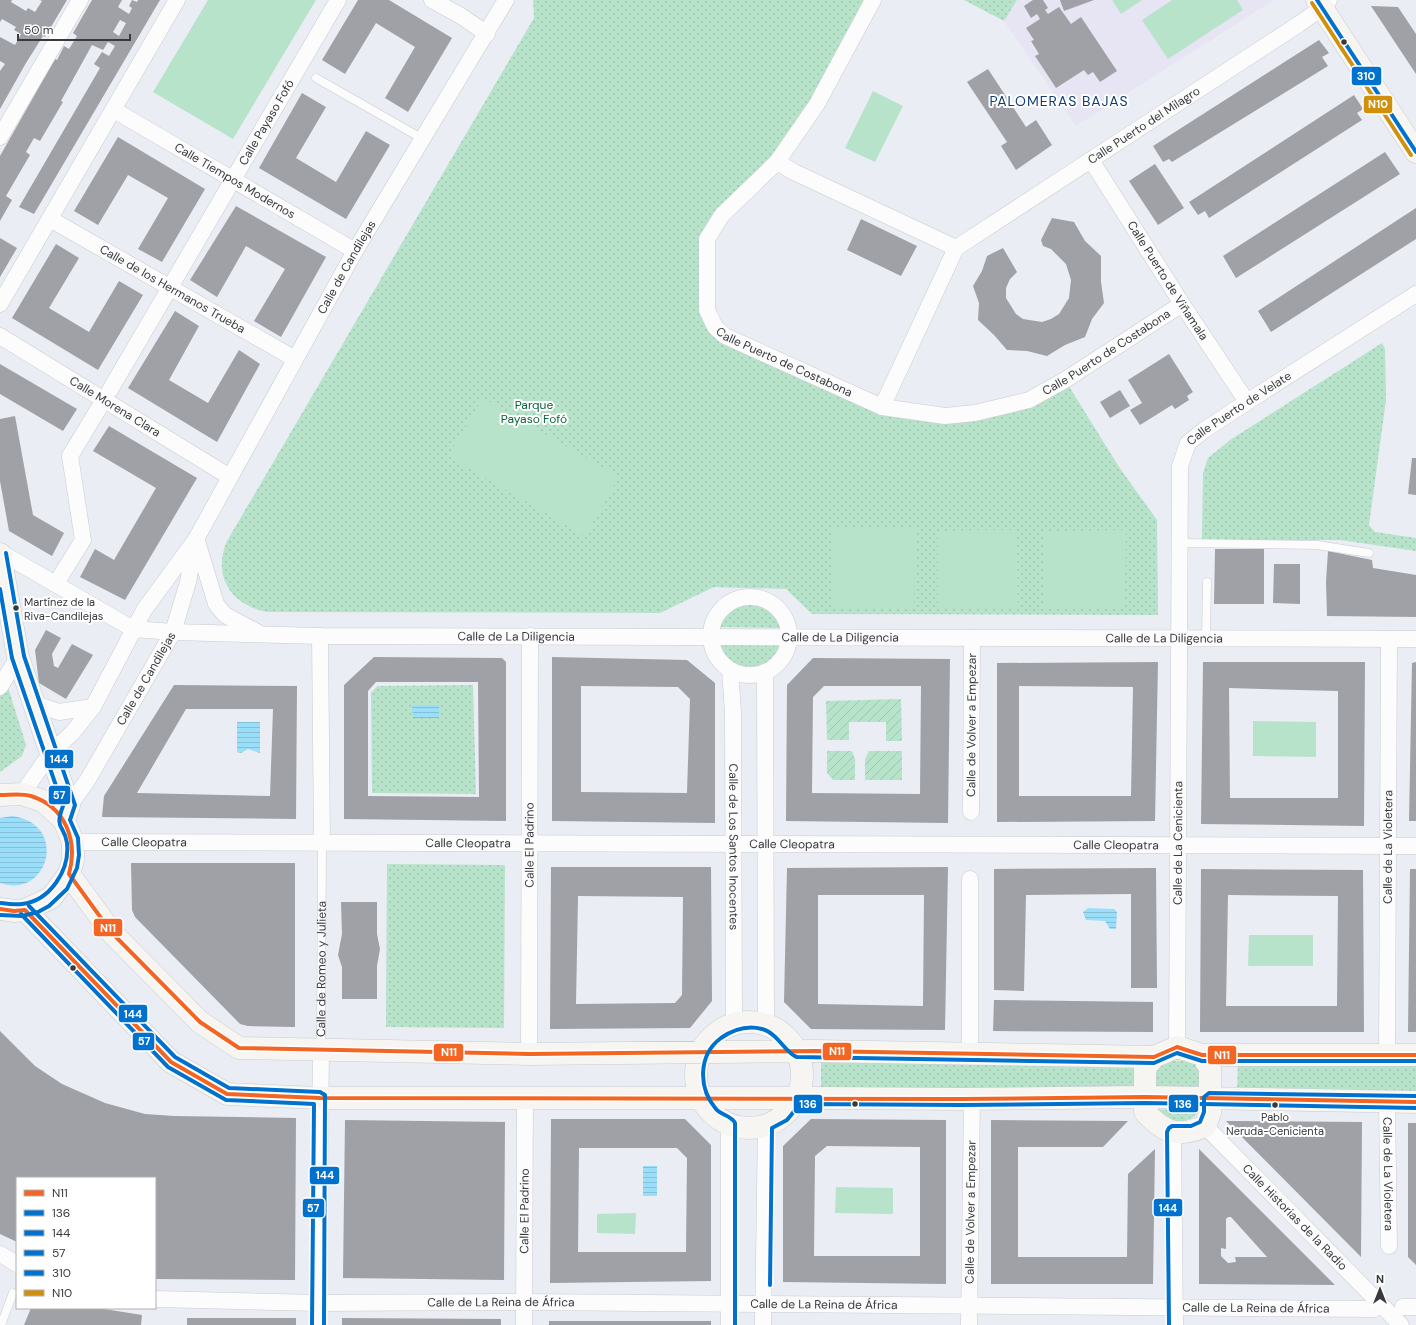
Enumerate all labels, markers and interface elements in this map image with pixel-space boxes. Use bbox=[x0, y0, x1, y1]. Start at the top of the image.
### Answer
scale bar bbox=[18, 16, 130, 42]
text: 50 m bbox=[24, 22, 53, 38]
unlabelled marker bbox=[1339, 37, 1349, 47]
line badge: 310 bbox=[1351, 66, 1382, 86]
text: 310 bbox=[1357, 69, 1375, 83]
street label: Calle Payaso Fofó bbox=[235, 76, 298, 168]
street label: Calle Puerto del Milagro bbox=[1085, 83, 1203, 168]
district label: PALOMERAS BAJAS bbox=[989, 92, 1129, 110]
line badge: N10 bbox=[1363, 95, 1393, 114]
text: N10 bbox=[1368, 97, 1388, 111]
street label: Calle Tiempos Modernos bbox=[171, 139, 298, 222]
street label: Calle de Candilejas bbox=[314, 217, 380, 317]
street label: Calle Puerto de Viñamala bbox=[1124, 218, 1212, 344]
street label: Calle de los Hermanos Trueba bbox=[97, 241, 248, 337]
street label: Calle Puerto de Costabona bbox=[1039, 306, 1173, 399]
street label: Calle Puerto de Costabona bbox=[712, 323, 855, 401]
street label: Calle Puerto de Velate bbox=[1183, 368, 1294, 449]
street label: Calle Morena Clara bbox=[66, 372, 164, 441]
park label: Parque Payaso Fofó bbox=[501, 397, 567, 427]
place label: Martínez de la Riva-Candilejas bbox=[24, 595, 103, 623]
marker: Martínez de la Riva-Candilejas bbox=[11, 603, 21, 613]
street label: Calle de La Diligencia bbox=[457, 628, 575, 645]
street label: Calle de Candilejas bbox=[113, 629, 179, 728]
street label: Calle de La Diligencia bbox=[781, 629, 899, 646]
street label: Calle de La Diligencia bbox=[1105, 630, 1223, 646]
street label: Calle de Volver a Empezar bbox=[963, 653, 980, 797]
line badge: 144 bbox=[44, 749, 74, 769]
text: 144 bbox=[50, 752, 68, 766]
street label: Calle de Los Santos Inocentes bbox=[725, 764, 742, 930]
street label: Calle de La Cenicienta bbox=[1170, 781, 1186, 905]
line badge: 57 bbox=[48, 785, 71, 805]
text: 57 bbox=[53, 788, 65, 802]
street label: Calle de La Violetera bbox=[1380, 790, 1396, 904]
street label: Calle El Padrino bbox=[521, 802, 538, 888]
street label: Calle Cleopatra bbox=[101, 834, 187, 850]
street label: Calle Cleopatra bbox=[425, 835, 511, 851]
street label: Calle Cleopatra bbox=[749, 836, 835, 852]
street label: Calle Cleopatra bbox=[1073, 837, 1159, 853]
street label: Calle de Romeo y Julieta bbox=[313, 901, 330, 1037]
line badge: N11 bbox=[93, 918, 123, 937]
text: N11 bbox=[100, 921, 116, 935]
unlabelled marker bbox=[68, 963, 78, 973]
line badge: 144 bbox=[118, 1004, 148, 1023]
text: 144 bbox=[124, 1007, 142, 1021]
line badge: 57 bbox=[132, 1032, 155, 1051]
text: 57 bbox=[138, 1034, 150, 1048]
line badge: N11 bbox=[822, 1042, 852, 1061]
line badge: N11 bbox=[433, 1043, 464, 1062]
text: N11 bbox=[829, 1044, 845, 1058]
text: N11 bbox=[441, 1045, 457, 1059]
line badge: N11 bbox=[1207, 1045, 1237, 1065]
text: N11 bbox=[1214, 1048, 1230, 1062]
line badge: 136 bbox=[793, 1094, 823, 1114]
line badge: 136 bbox=[1168, 1094, 1199, 1113]
text: 136 bbox=[799, 1097, 817, 1111]
text: 136 bbox=[1174, 1097, 1192, 1111]
unlabelled marker bbox=[850, 1099, 860, 1109]
marker: Pablo Neruda-Cenicienta bbox=[1270, 1100, 1280, 1110]
place label: Pablo Neruda-Cenicienta bbox=[1226, 1110, 1324, 1138]
street label: Calle de La Violetera bbox=[1379, 1117, 1397, 1231]
street label: Calle de Volver a Empezar bbox=[962, 1139, 979, 1284]
street label: Calle Historias de la Radio bbox=[1239, 1161, 1351, 1274]
line badge: 144 bbox=[309, 1166, 340, 1185]
text: 144 bbox=[316, 1168, 334, 1182]
street label: Calle El Padrino bbox=[516, 1168, 533, 1254]
legend bbox=[16, 1177, 156, 1309]
text: N11 bbox=[52, 1185, 68, 1201]
line badge: 57 bbox=[302, 1198, 325, 1218]
line badge: 144 bbox=[1153, 1198, 1183, 1217]
text: 57 bbox=[307, 1201, 319, 1215]
text: 144 bbox=[1159, 1201, 1177, 1215]
text: 136 bbox=[52, 1205, 70, 1221]
text: 144 bbox=[52, 1225, 70, 1241]
text: 57 bbox=[52, 1245, 66, 1261]
text: 310 bbox=[52, 1265, 71, 1281]
north arrow bbox=[1360, 1269, 1400, 1309]
text: N bbox=[1376, 1272, 1384, 1286]
text: N10 bbox=[52, 1285, 72, 1301]
street label: Calle de La Reina de África bbox=[427, 1294, 575, 1310]
street label: Calle de La Reina de África bbox=[750, 1296, 898, 1313]
street label: Calle de La Reina de África bbox=[1182, 1299, 1330, 1317]

